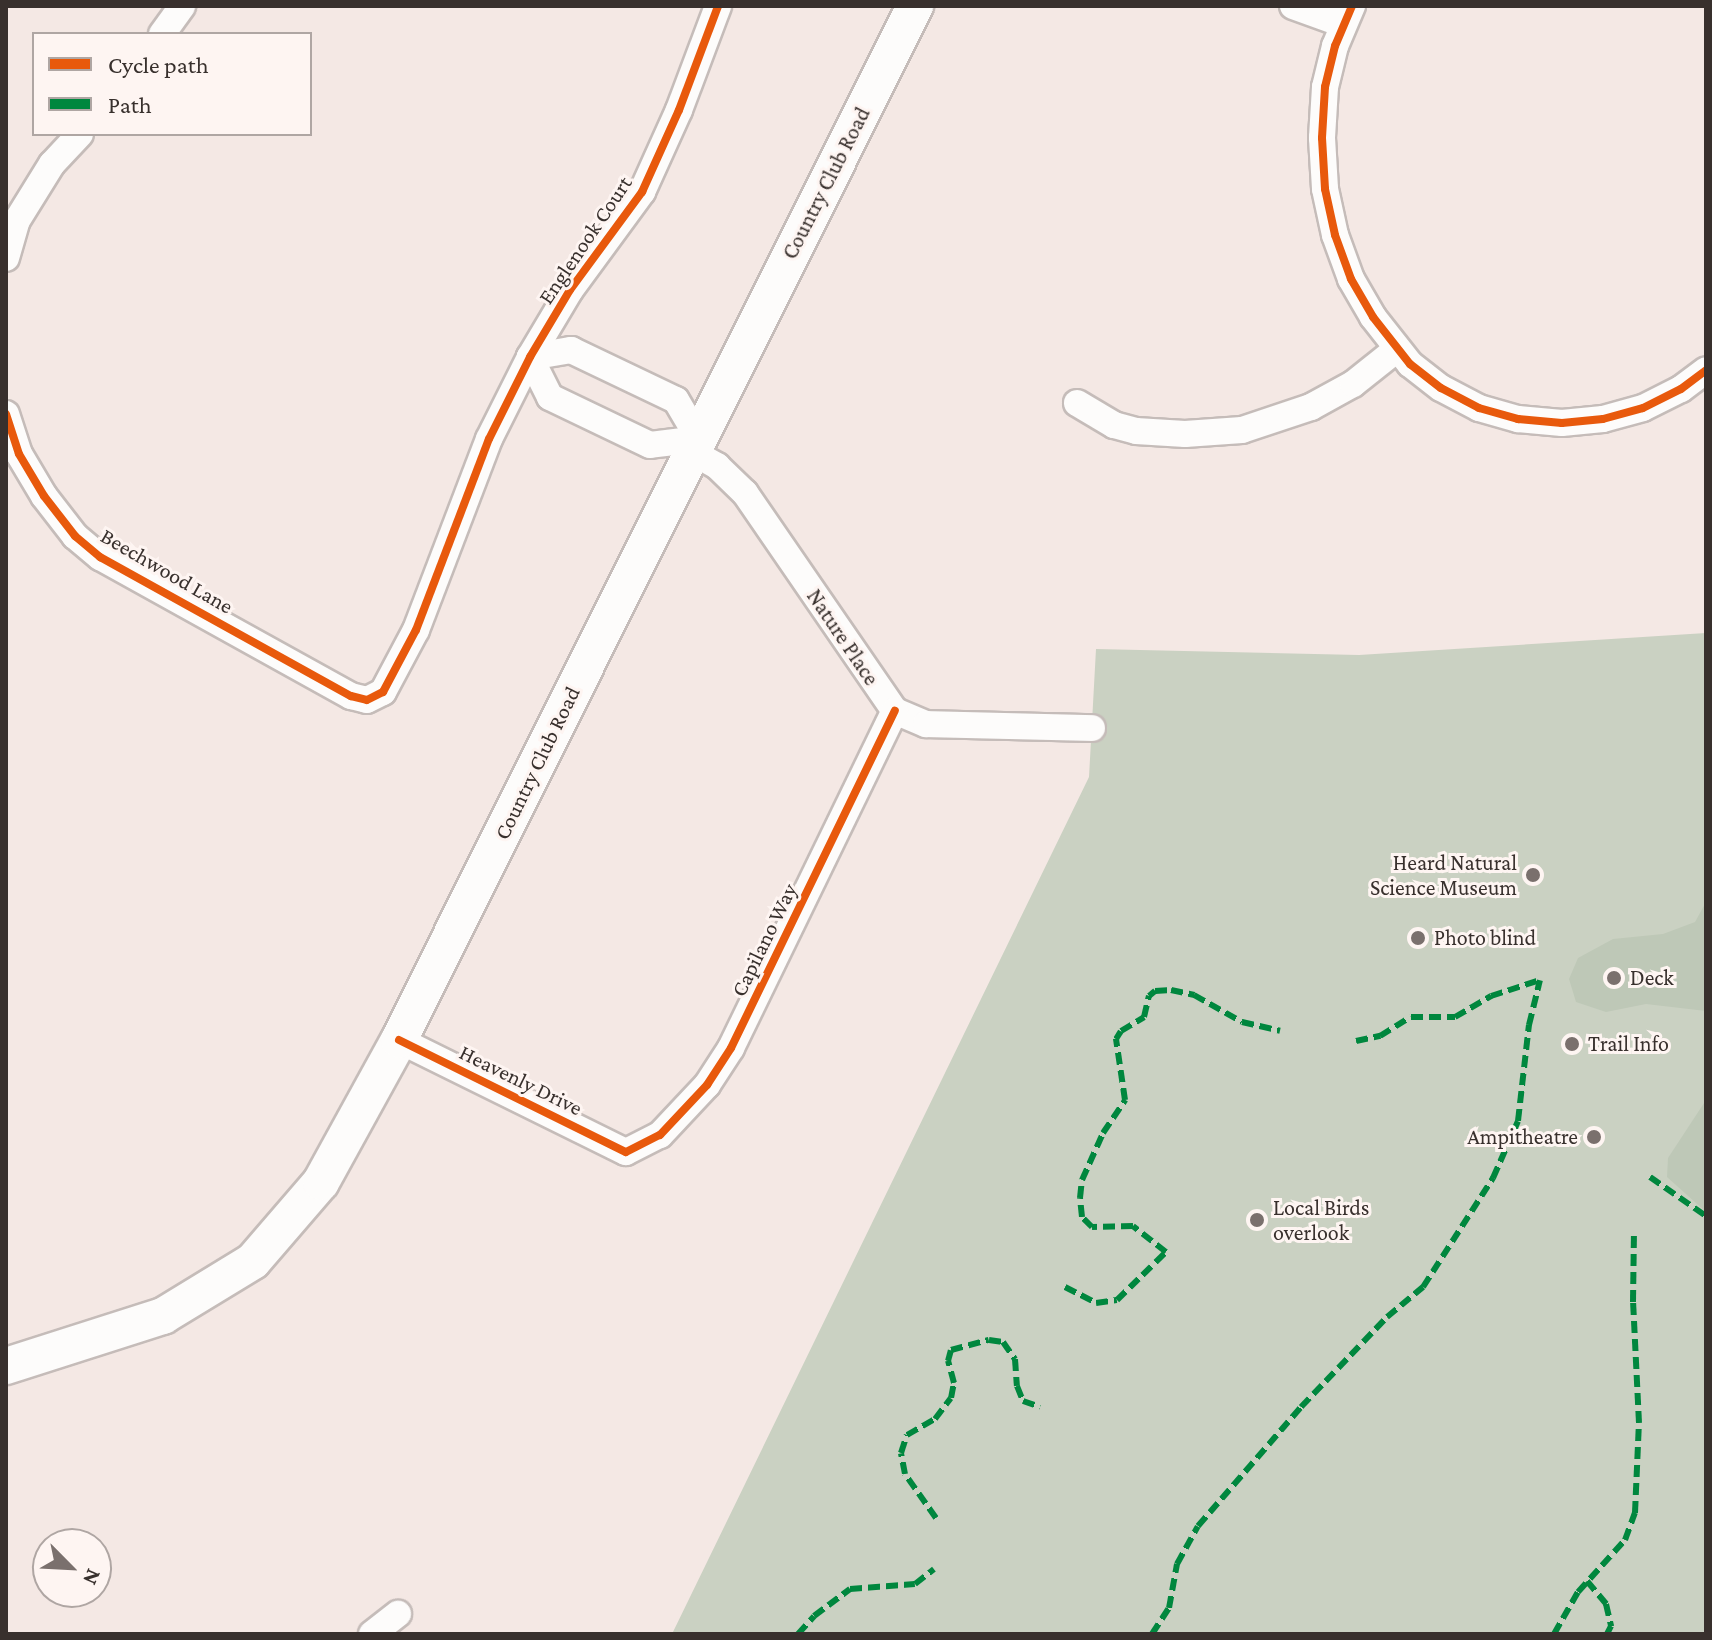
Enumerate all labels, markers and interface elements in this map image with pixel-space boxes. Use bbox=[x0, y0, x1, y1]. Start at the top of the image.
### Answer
legend bbox=[32, 32, 312, 136]
text: Cycle path bbox=[108, 51, 209, 78]
text: Path bbox=[108, 91, 152, 118]
street label: Country Club Road bbox=[776, 103, 876, 263]
street label: Englenook Court bbox=[532, 171, 638, 309]
street label: Beechwood Lane bbox=[96, 522, 238, 620]
street label: Nature Place bbox=[801, 584, 885, 690]
street label: Country Club Road bbox=[489, 682, 585, 844]
place label: Heard Natural Science Museum bbox=[1370, 849, 1517, 900]
marker: Heard Natural Science Museum bbox=[1524, 866, 1542, 884]
street label: Capilano Way bbox=[725, 879, 803, 1001]
place label: Photo blind bbox=[1434, 925, 1536, 951]
marker: Photo blind bbox=[1409, 929, 1427, 947]
place label: Deck bbox=[1630, 965, 1674, 991]
marker: Deck bbox=[1605, 969, 1623, 987]
place label: Trail Info bbox=[1588, 1031, 1669, 1057]
marker: Trail Info bbox=[1563, 1035, 1581, 1053]
street label: Heavenly Drive bbox=[455, 1039, 587, 1121]
place label: Ampitheatre bbox=[1467, 1124, 1578, 1150]
marker: Ampitheatre bbox=[1585, 1128, 1603, 1146]
place label: Local Birds overlook bbox=[1273, 1194, 1369, 1246]
marker: Local Birds overlook bbox=[1248, 1211, 1266, 1229]
north arrow bbox=[32, 1528, 112, 1608]
text: N bbox=[78, 1565, 107, 1589]

